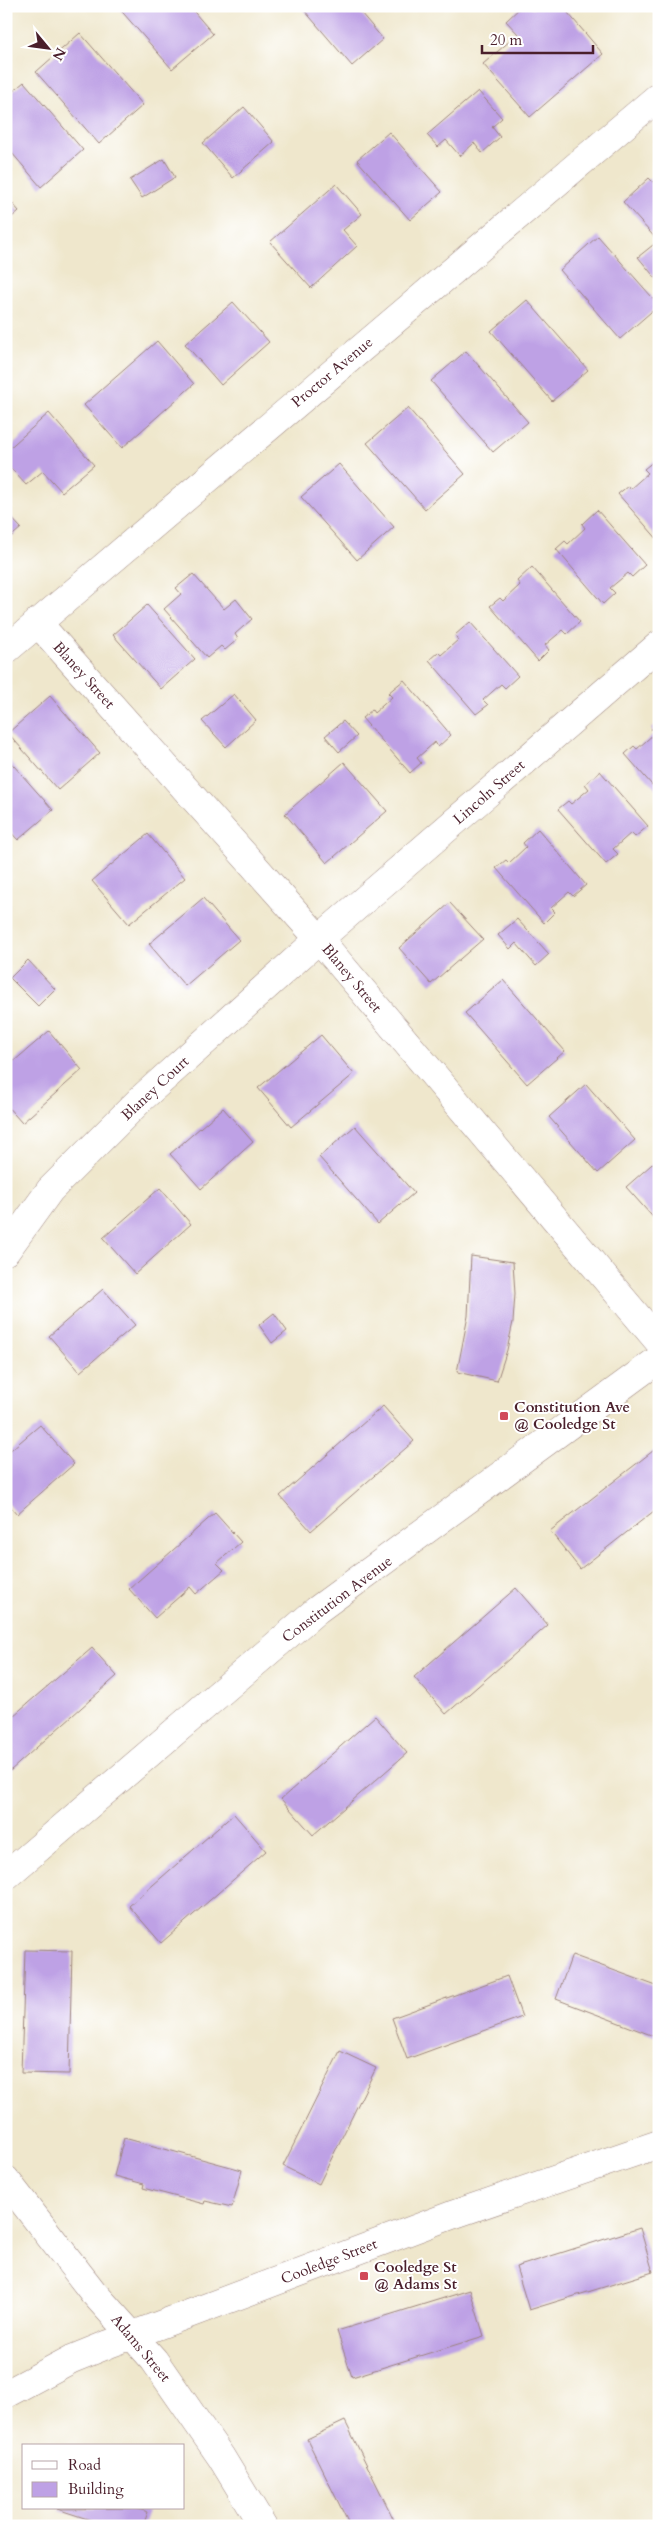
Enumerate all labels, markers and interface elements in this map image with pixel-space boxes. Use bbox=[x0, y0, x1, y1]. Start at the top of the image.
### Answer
north arrow bbox=[22, 22, 72, 72]
scale bar bbox=[482, 22, 594, 54]
text: 20 m bbox=[490, 30, 522, 50]
text: N bbox=[48, 44, 70, 64]
street label: Proctor Avenue bbox=[287, 332, 377, 412]
street label: Blaney Street bbox=[49, 637, 120, 713]
street label: Lincoln Street bbox=[449, 755, 529, 829]
street label: Blaney Street bbox=[317, 939, 387, 1017]
street label: Blaney Court bbox=[117, 1051, 193, 1125]
place label: Constitution Ave @ Cooledge St bbox=[514, 1397, 630, 1434]
marker: Constitution Ave @ Cooledge St bbox=[498, 1410, 510, 1422]
street label: Constitution Avenue bbox=[278, 1551, 396, 1647]
street label: Cooledge Street bbox=[278, 2233, 380, 2289]
place label: Cooledge St @ Adams St bbox=[374, 2257, 458, 2294]
marker: Cooledge St @ Adams St bbox=[358, 2270, 370, 2282]
street label: Adams Street bbox=[107, 2310, 175, 2386]
legend bbox=[22, 2444, 185, 2510]
text: Road bbox=[68, 2455, 101, 2475]
text: Building bbox=[68, 2479, 124, 2499]

